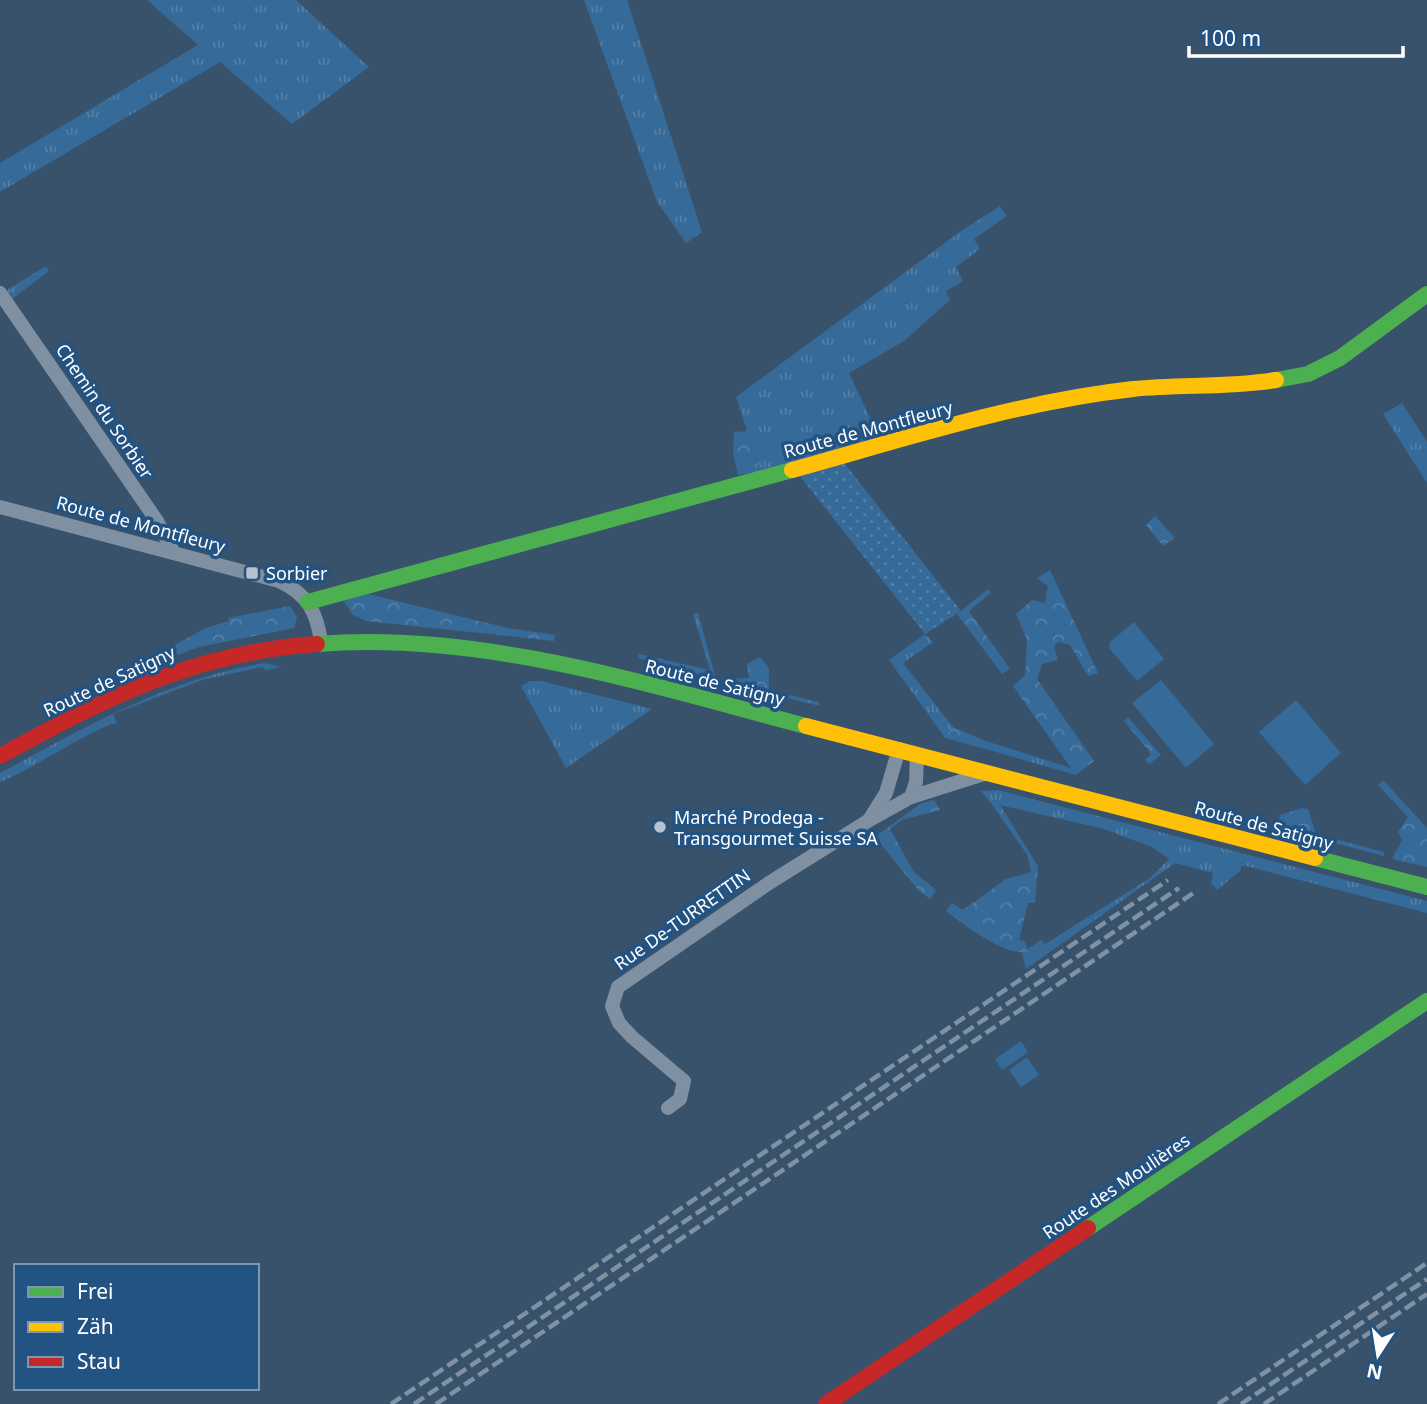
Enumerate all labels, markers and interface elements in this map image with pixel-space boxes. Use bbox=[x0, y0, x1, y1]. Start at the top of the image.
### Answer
scale bar bbox=[1189, 14, 1402, 58]
text: 100 m bbox=[1200, 24, 1261, 52]
street label: Chemin du Sorbier bbox=[51, 339, 160, 484]
street label: Route de Montfleury bbox=[781, 395, 956, 463]
street label: Route de Montfleury bbox=[54, 490, 229, 558]
place label: Sorbier bbox=[266, 561, 328, 585]
marker: Sorbier bbox=[244, 565, 260, 581]
street label: Route de Satigny bbox=[39, 640, 180, 722]
street label: Route de Satigny bbox=[643, 653, 788, 711]
street label: Route de Satigny bbox=[1192, 795, 1337, 855]
place label: Marché Prodega - Transgourmet Suisse SA bbox=[674, 805, 878, 850]
marker: Marché Prodega - Transgourmet Suisse SA bbox=[652, 819, 668, 835]
street label: Rue De-TURRETTIN bbox=[609, 863, 755, 975]
street label: Route des Moulières bbox=[1038, 1128, 1194, 1244]
legend bbox=[14, 1264, 259, 1390]
text: Frei bbox=[77, 1277, 113, 1305]
text: Zäh bbox=[77, 1312, 114, 1340]
north arrow bbox=[1343, 1320, 1413, 1390]
text: Stau bbox=[77, 1347, 121, 1375]
text: N bbox=[1364, 1357, 1385, 1386]

